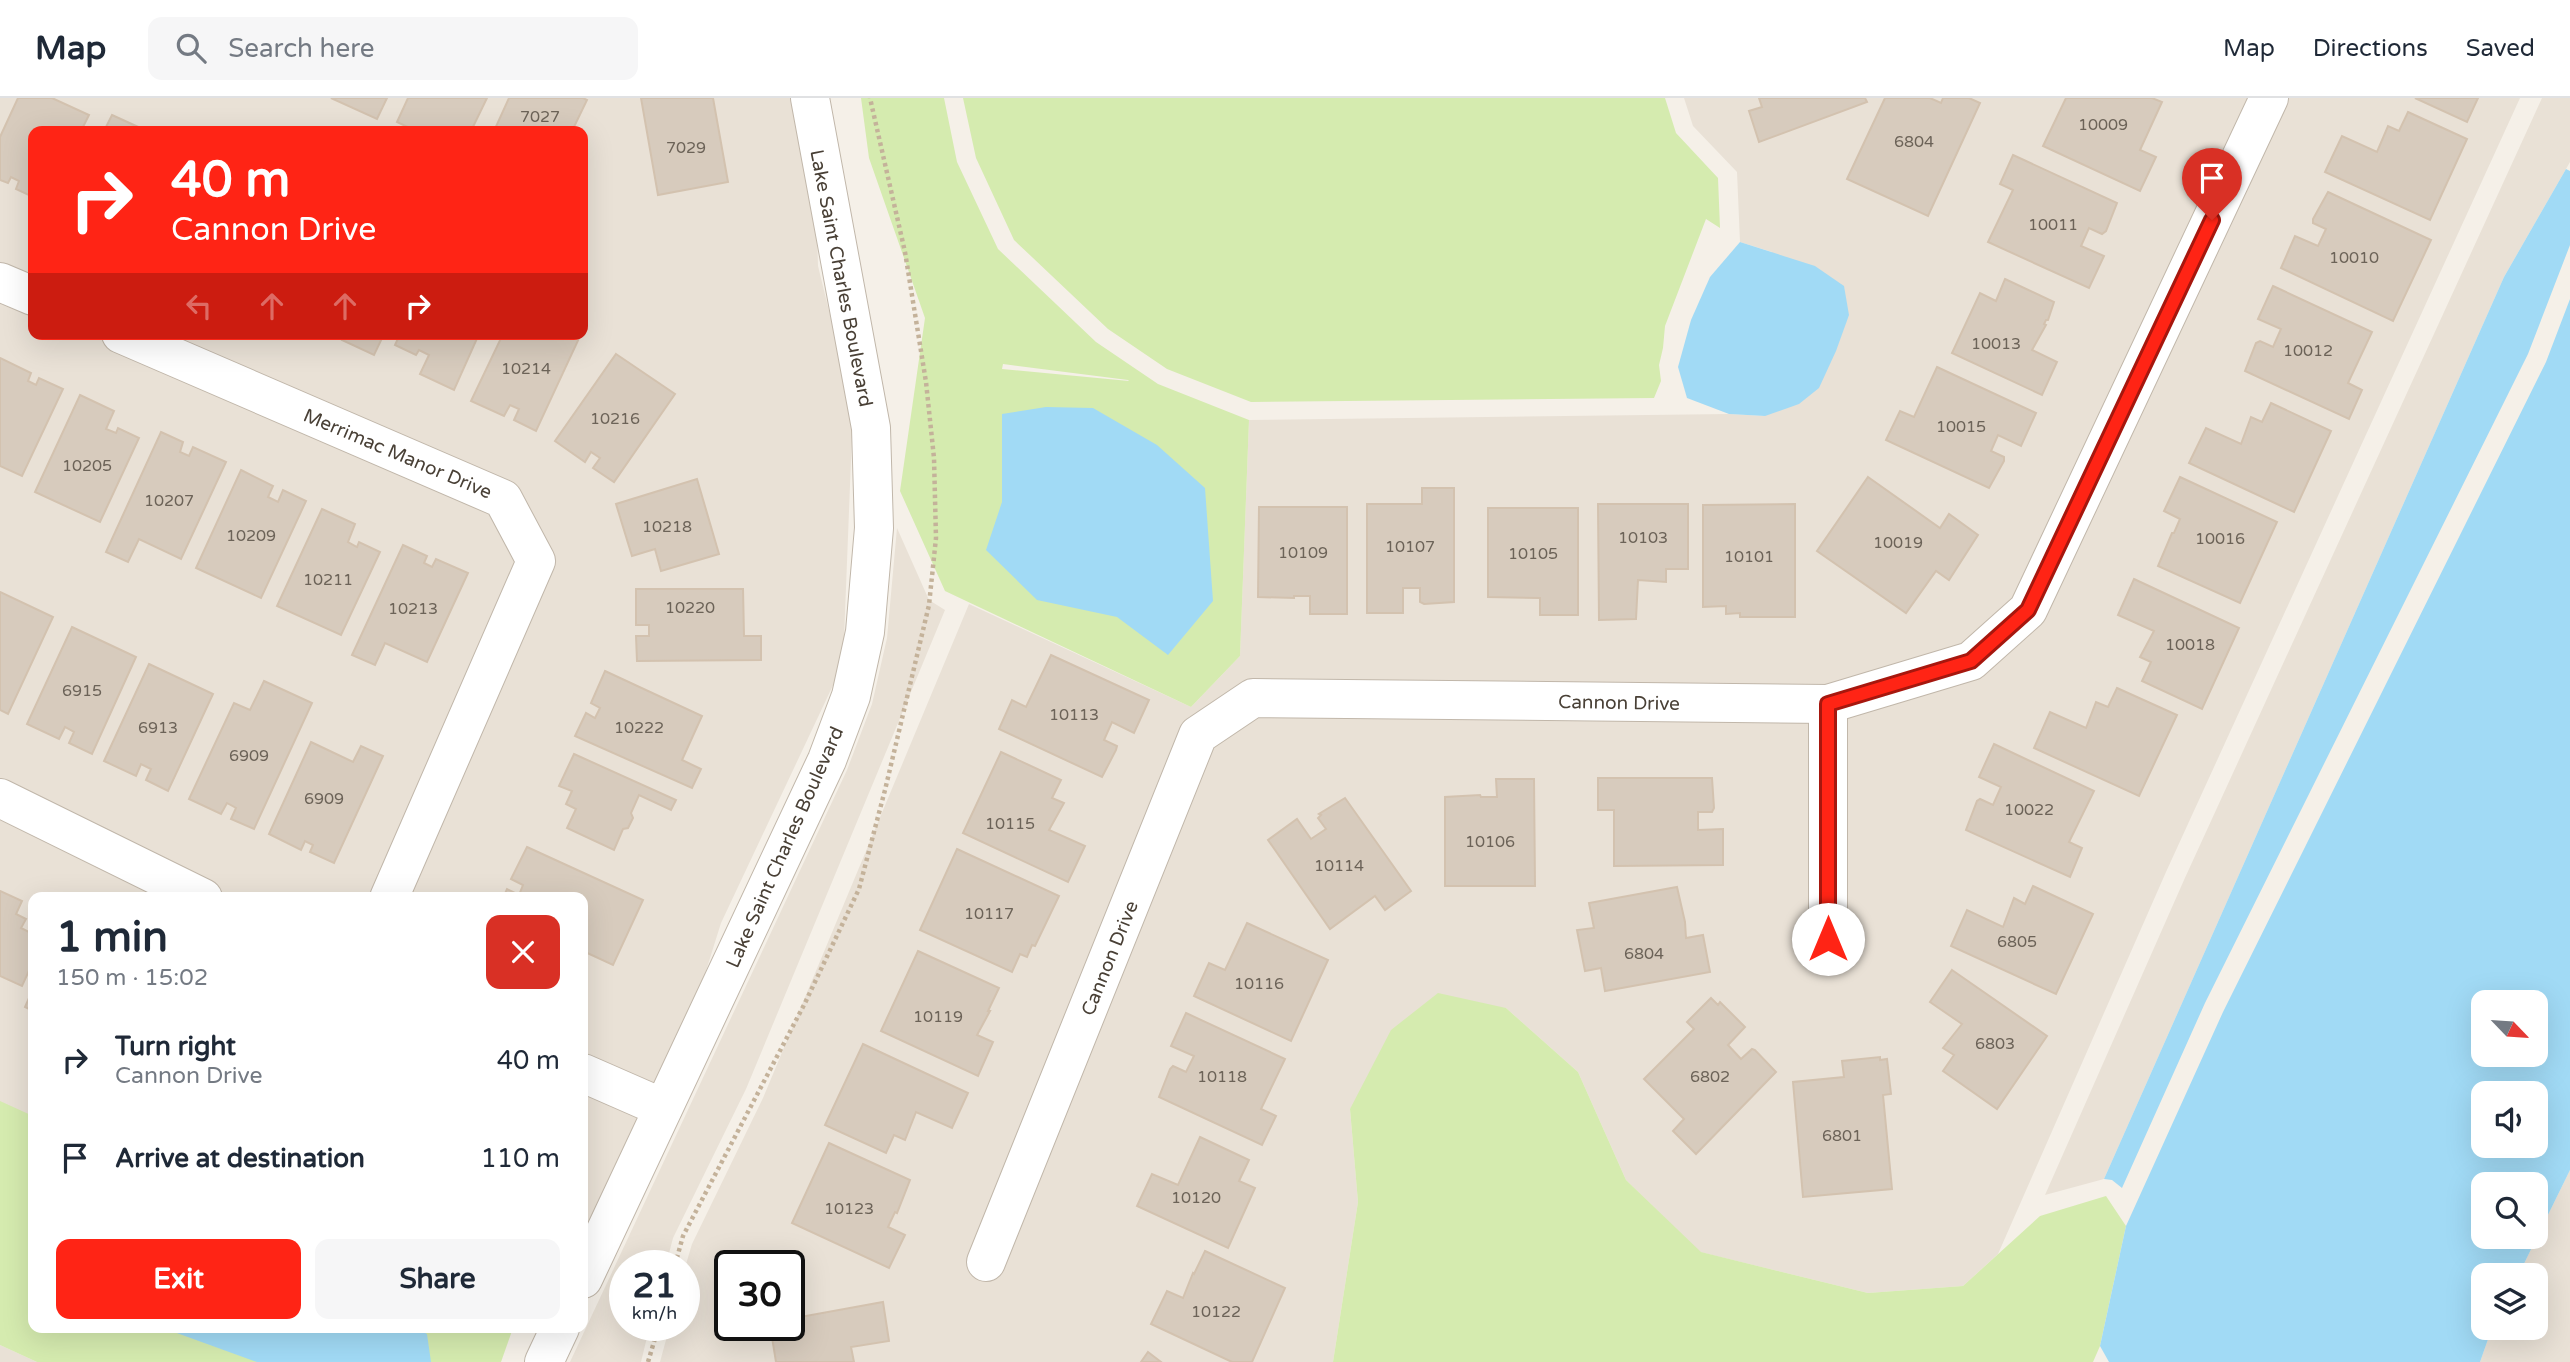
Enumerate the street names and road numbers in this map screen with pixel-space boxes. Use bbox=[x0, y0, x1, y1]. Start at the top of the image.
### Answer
street label: Lake Saint Charles Boulevard bbox=[805, 148, 877, 409]
street label: Merrimac Manor Drive bbox=[300, 404, 495, 504]
street label: Cannon Drive bbox=[1558, 691, 1680, 715]
street label: Lake Saint Charles Boulevard bbox=[722, 723, 848, 971]
street label: Cannon Drive bbox=[1077, 898, 1143, 1019]

